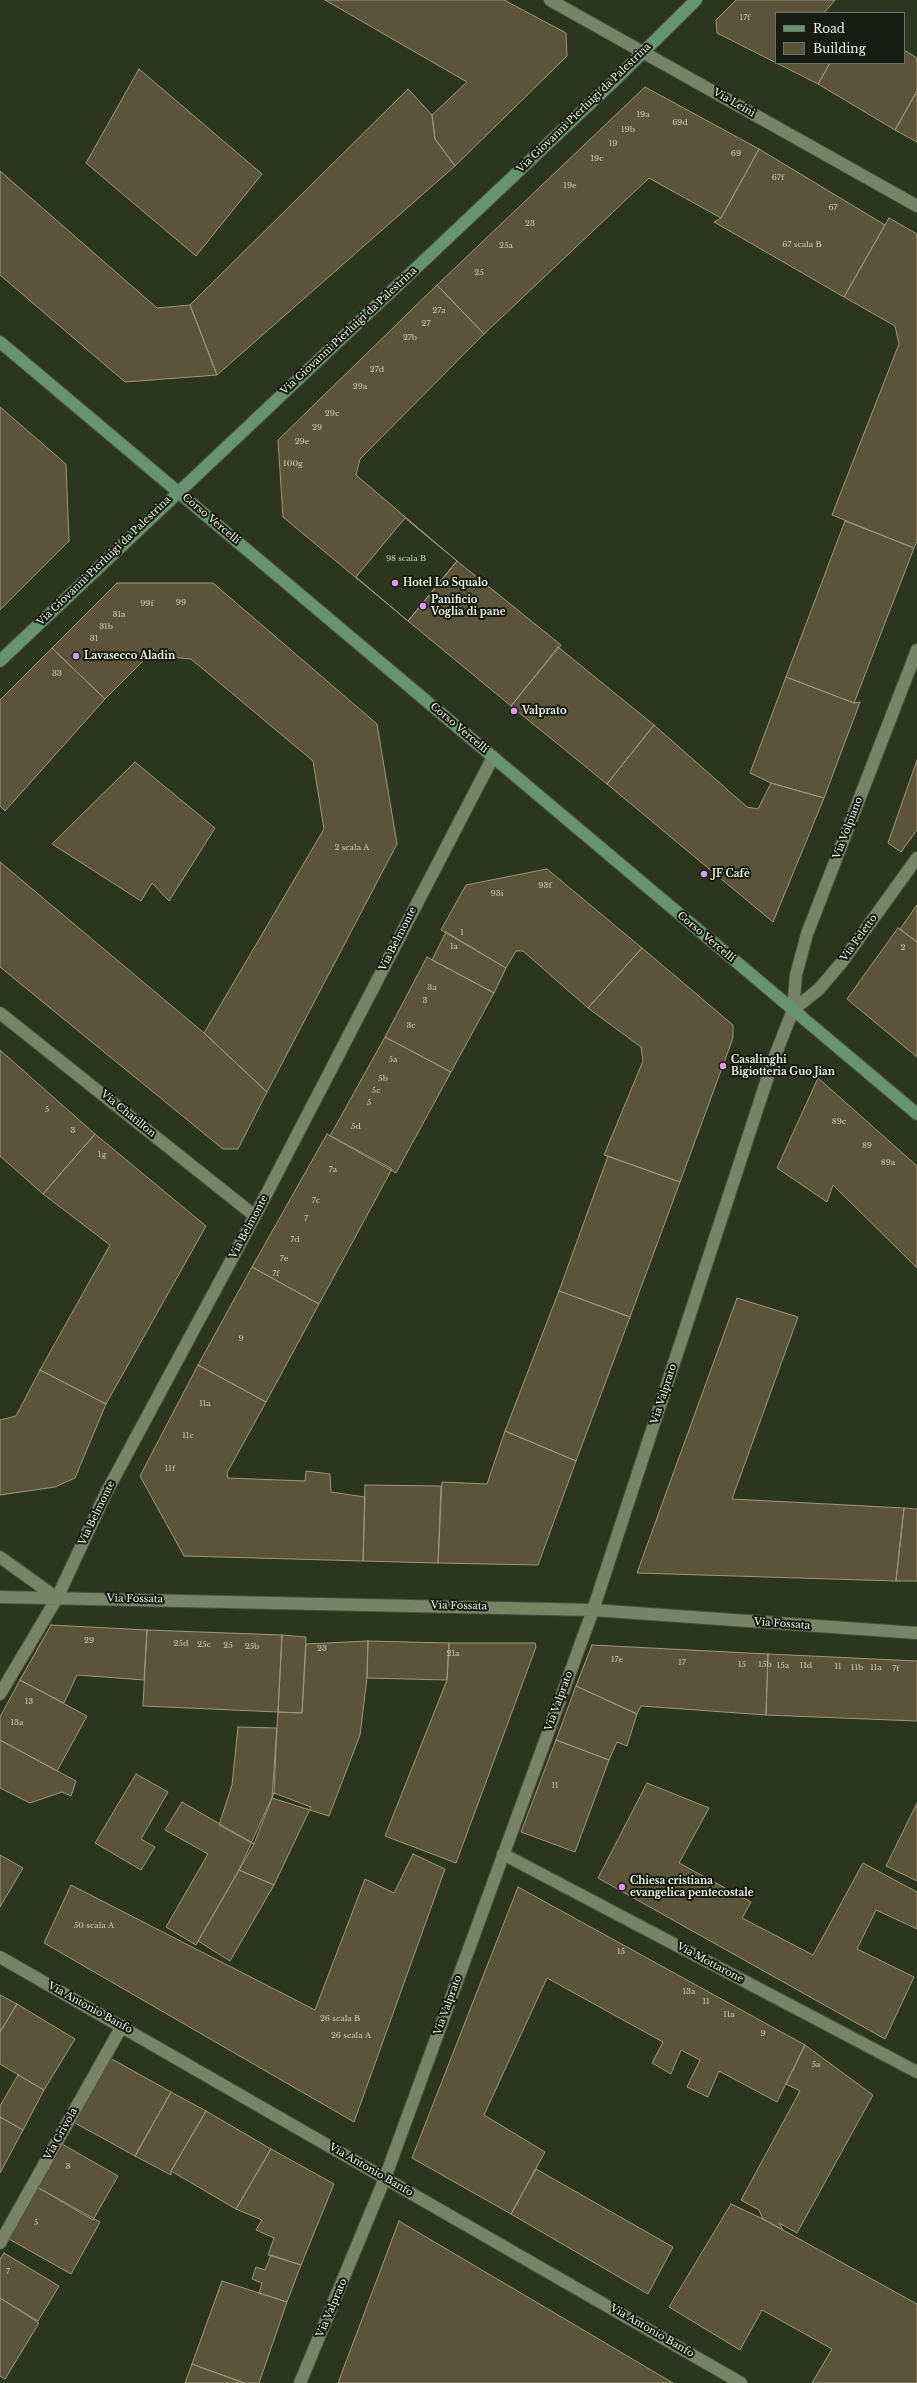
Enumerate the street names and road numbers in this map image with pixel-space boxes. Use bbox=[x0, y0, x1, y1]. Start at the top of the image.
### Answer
street label: Via Giovanni Pierluigi da Palestrina bbox=[515, 41, 653, 175]
street label: Via Leinì bbox=[711, 86, 757, 120]
street label: Via Giovanni Pierluigi da Palestrina bbox=[279, 265, 419, 397]
street label: Corso Vercelli bbox=[180, 491, 242, 547]
street label: Via Giovanni Pierluigi da Palestrina bbox=[35, 494, 173, 628]
street label: Corso Vercelli bbox=[428, 700, 490, 756]
street label: Via Volpiano bbox=[831, 795, 865, 861]
street label: Via Belmonte bbox=[377, 905, 419, 973]
street label: Corso Vercelli bbox=[675, 909, 737, 965]
street label: Via Feletto bbox=[838, 912, 880, 964]
street label: Via Chatillon bbox=[98, 1088, 158, 1140]
street label: Via Belmonte bbox=[227, 1193, 271, 1261]
street label: Via Valprato bbox=[649, 1362, 679, 1426]
street label: Via Belmonte bbox=[76, 1479, 118, 1547]
street label: Via Fossata bbox=[107, 1593, 163, 1605]
street label: Via Fossata bbox=[431, 1600, 487, 1612]
street label: Via Fossata bbox=[753, 1616, 811, 1632]
street label: Via Valprato bbox=[543, 1670, 575, 1732]
street label: Via Mottarone bbox=[675, 1940, 745, 1986]
street label: Via Valprato bbox=[432, 1974, 464, 2036]
street label: Via Antonio Banfo bbox=[46, 1980, 134, 2036]
street label: Via Grivola bbox=[42, 2106, 80, 2162]
street label: Via Antonio Banfo bbox=[327, 2141, 415, 2199]
street label: Via Valprato bbox=[314, 2277, 350, 2339]
street label: Via Antonio Banfo bbox=[608, 2302, 696, 2360]

